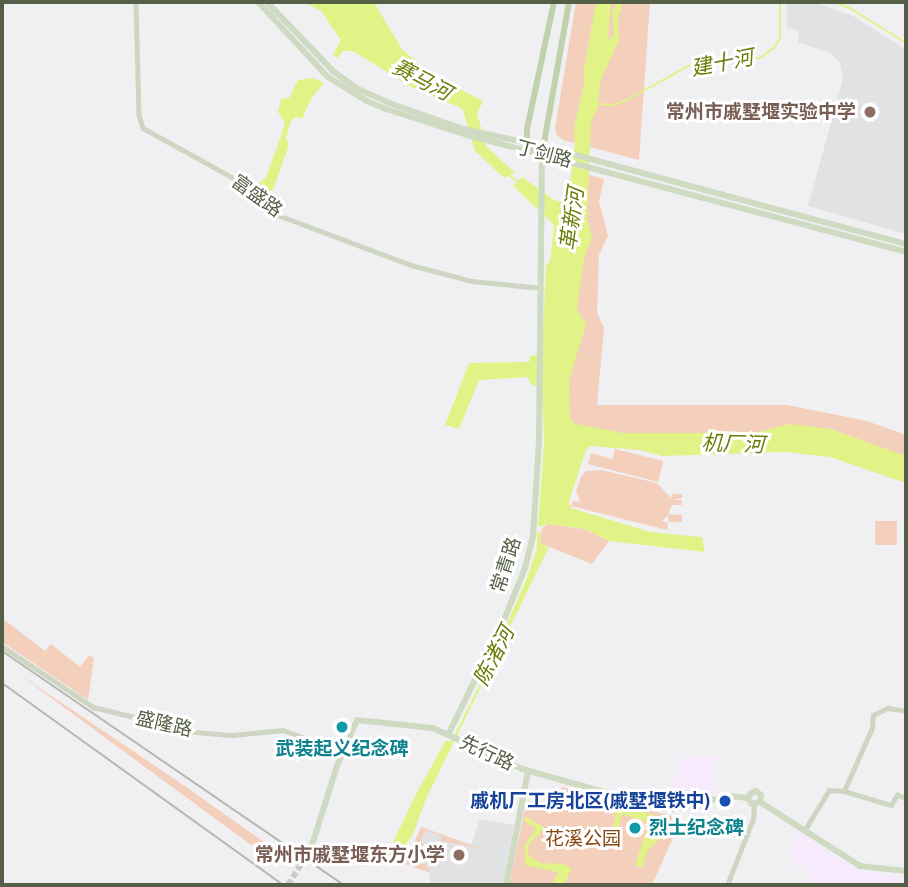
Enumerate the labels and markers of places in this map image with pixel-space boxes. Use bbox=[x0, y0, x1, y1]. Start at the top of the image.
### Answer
place label: 常州市戚墅堰实验中学 bbox=[666, 101, 856, 123]
marker: 常州市戚墅堰实验中学 bbox=[862, 104, 878, 120]
marker: 武装起义纪念碑 bbox=[334, 719, 350, 735]
place label: 武装起义纪念碑 bbox=[276, 738, 408, 760]
place label: 戚机厂工房北区(戚墅堰铁中) bbox=[470, 790, 711, 812]
marker: 戚机厂工房北区(戚墅堰铁中) bbox=[717, 793, 733, 809]
place label: 烈士纪念碑 bbox=[649, 817, 744, 839]
marker: 烈士纪念碑 bbox=[627, 820, 643, 836]
place label: 常州市戚墅堰东方小学 bbox=[255, 844, 445, 866]
marker: 常州市戚墅堰东方小学 bbox=[451, 847, 467, 863]

